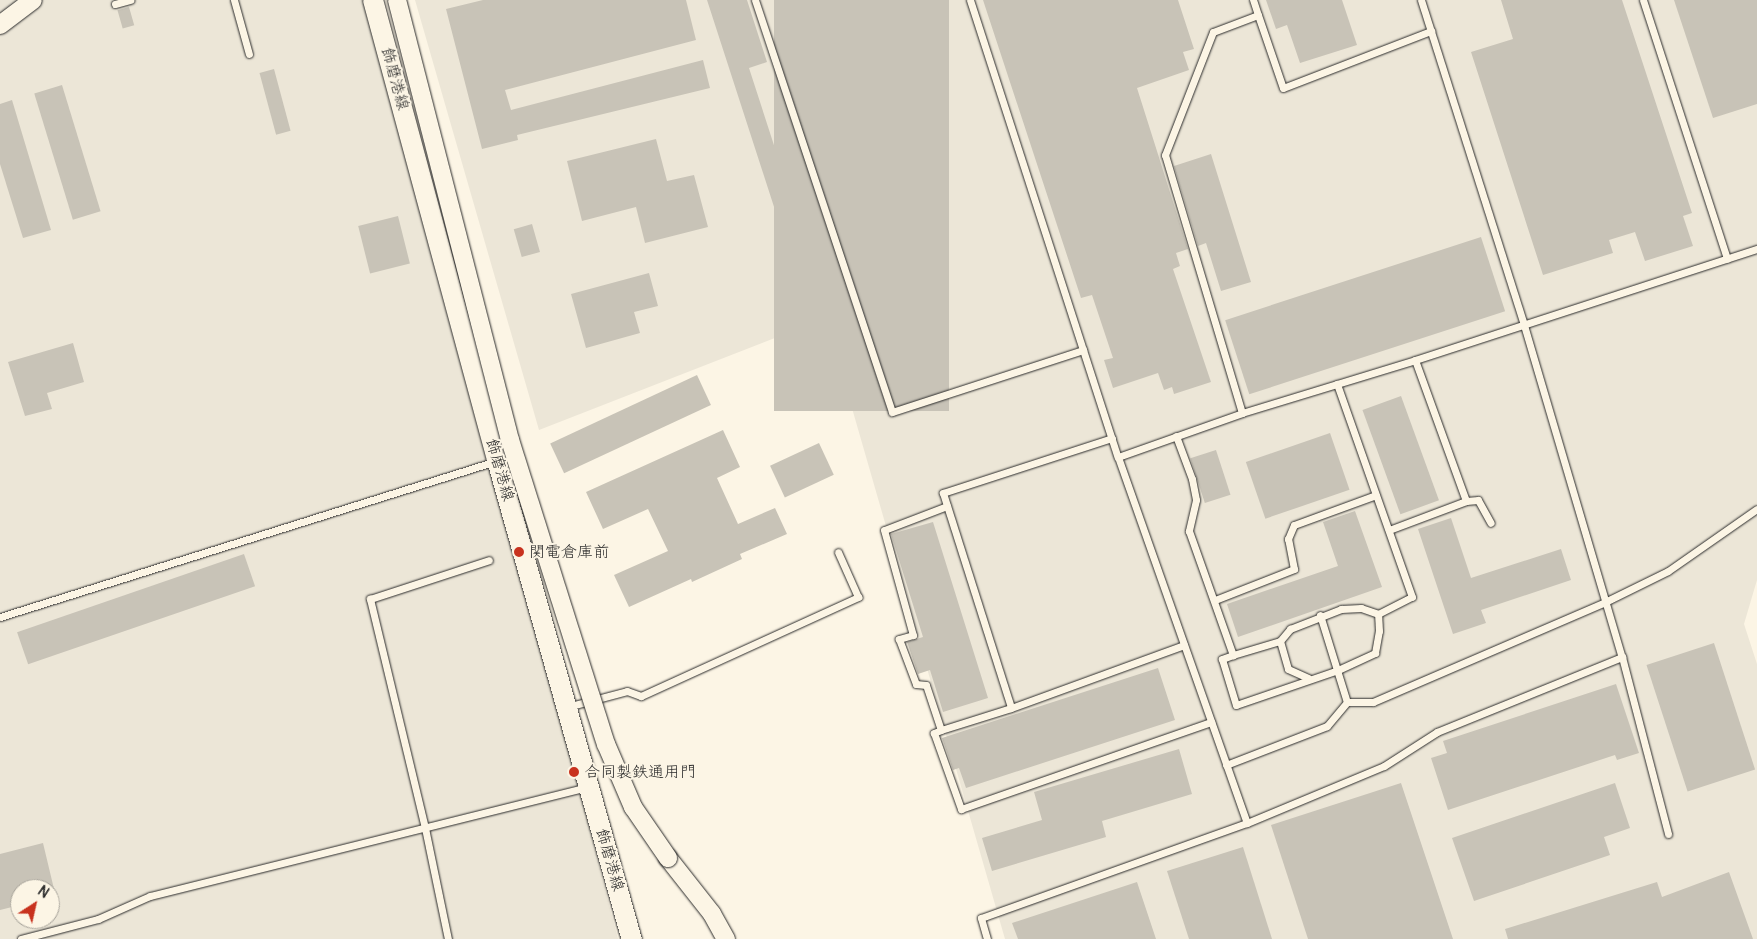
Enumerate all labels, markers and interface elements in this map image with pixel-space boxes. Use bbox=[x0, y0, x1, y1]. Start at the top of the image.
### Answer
street label: 飾磨港線 bbox=[377, 46, 413, 112]
street label: 飾磨港線 bbox=[482, 437, 518, 503]
place label: 関電倉庫前 bbox=[529, 542, 609, 562]
marker: 関電倉庫前 bbox=[513, 546, 525, 558]
place label: 合同製鉄通用門 bbox=[584, 762, 696, 782]
marker: 合同製鉄通用門 bbox=[568, 766, 580, 778]
street label: 飾磨港線 bbox=[592, 827, 628, 893]
north arrow bbox=[10, 879, 60, 929]
text: N bbox=[35, 882, 52, 902]

